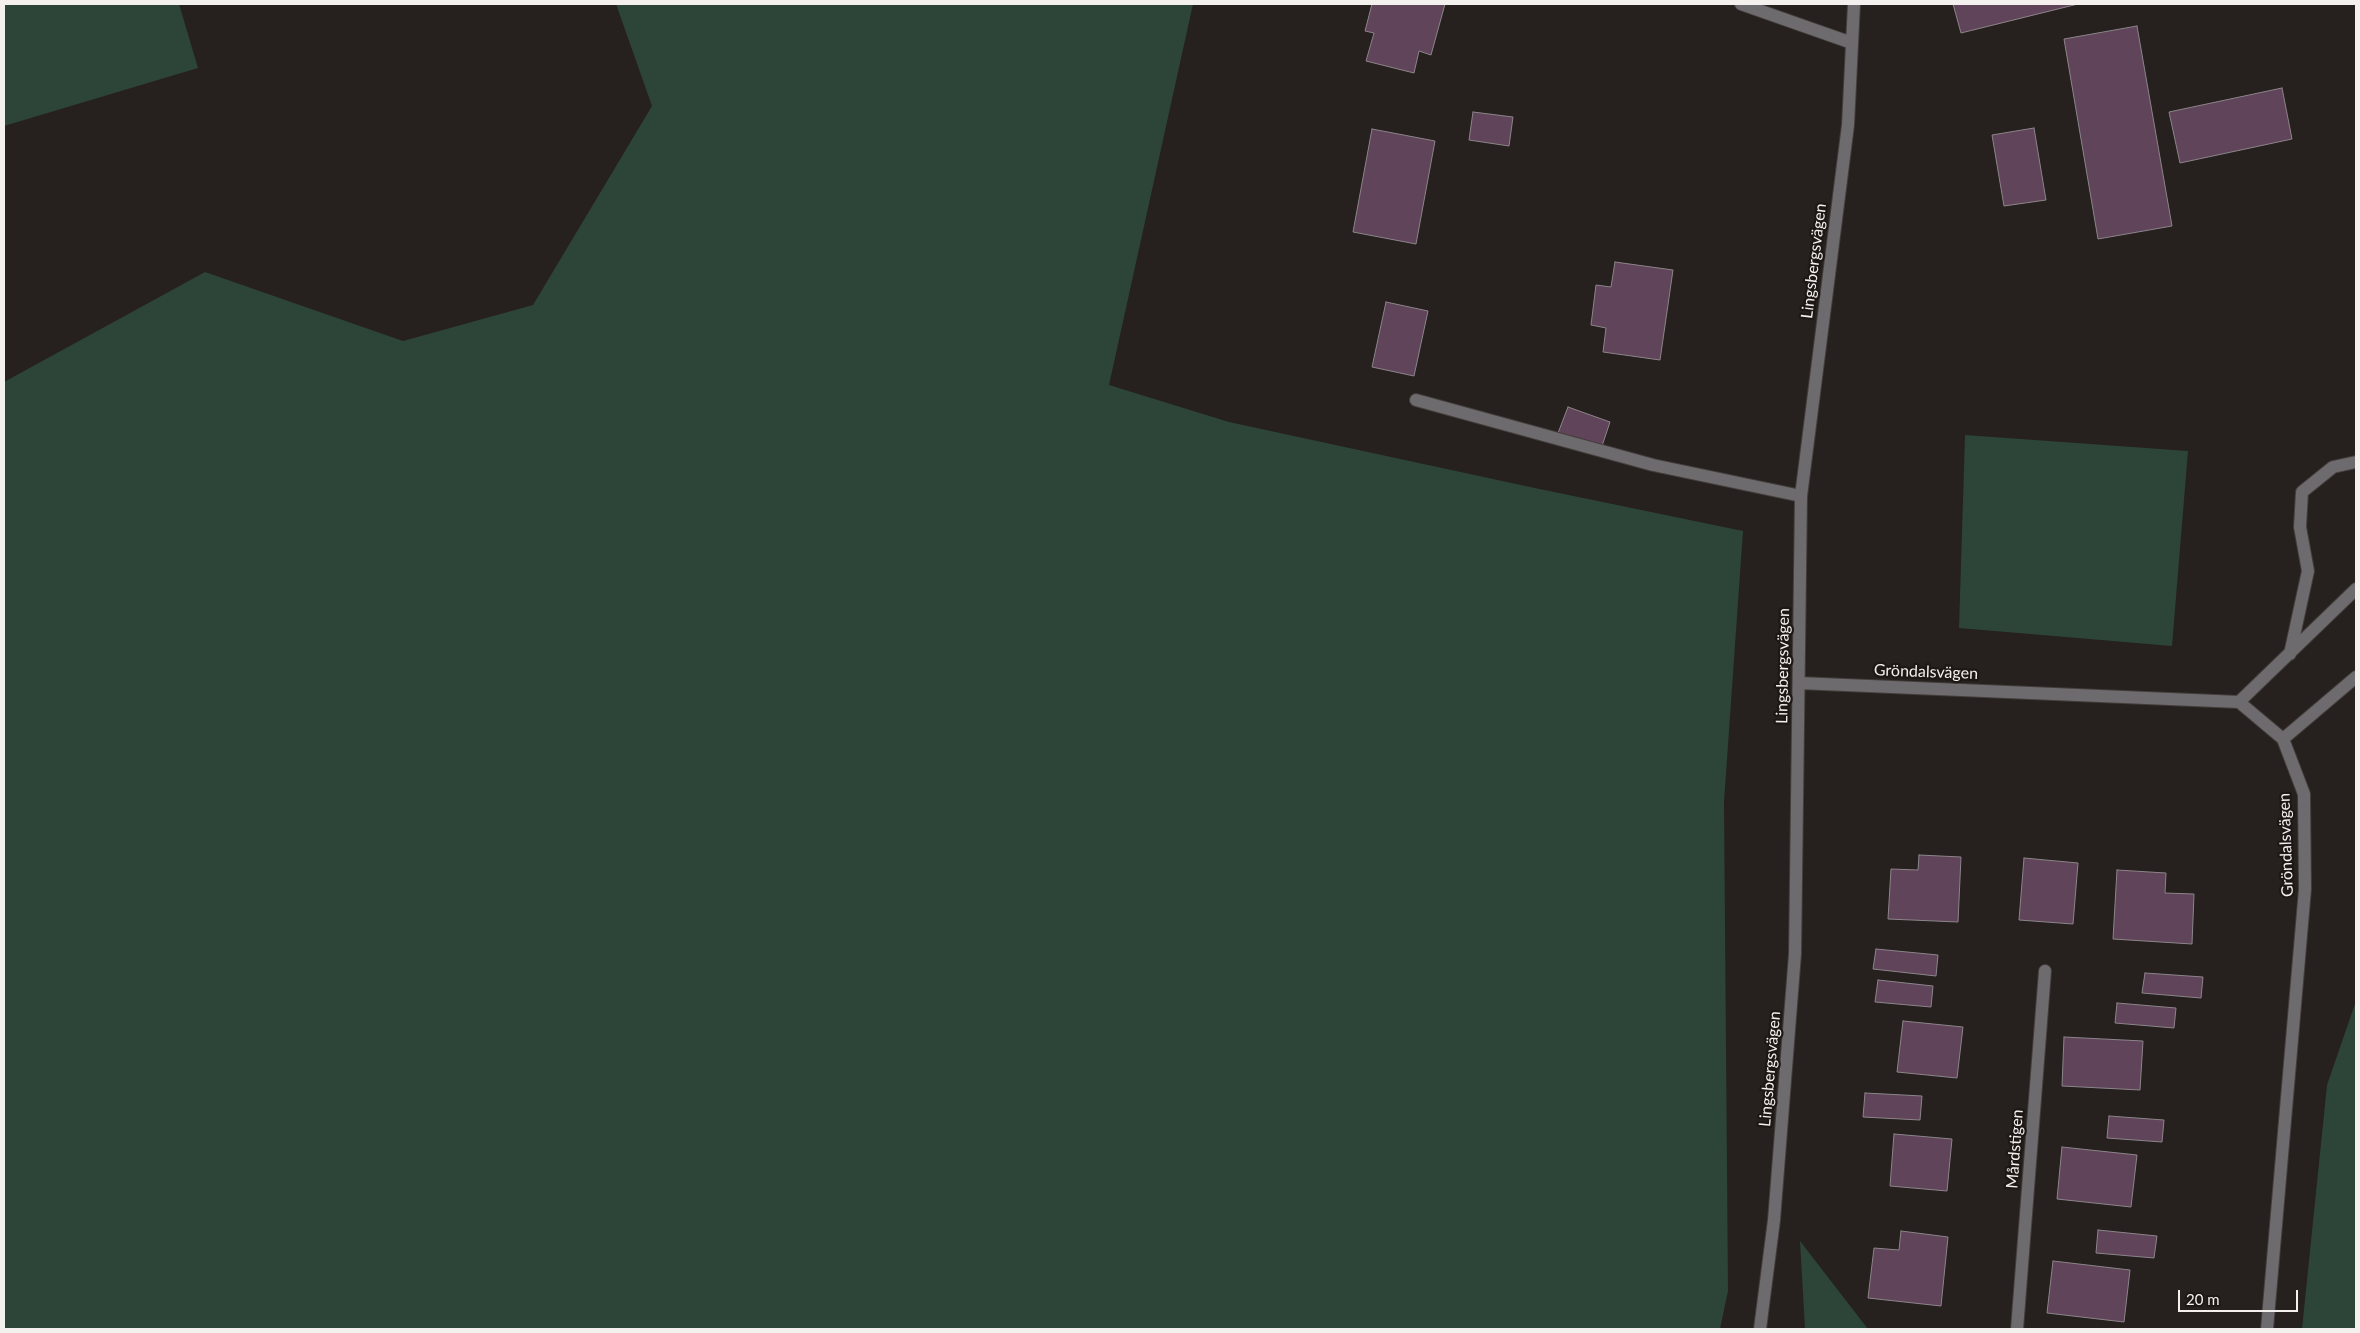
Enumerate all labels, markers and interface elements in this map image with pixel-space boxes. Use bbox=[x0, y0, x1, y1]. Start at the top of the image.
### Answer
street label: Lingsbergsvägen bbox=[1797, 202, 1831, 320]
street label: Lingsbergsvägen bbox=[1772, 608, 1794, 724]
street label: Gröndalsvägen bbox=[1874, 661, 1978, 683]
street label: Gröndalsvägen bbox=[2275, 793, 2297, 897]
street label: Lingsbergsvägen bbox=[1755, 1010, 1785, 1128]
street label: Mårdstigen bbox=[2003, 1109, 2027, 1189]
scale bar bbox=[2180, 1280, 2300, 1312]
text: 20 m bbox=[2186, 1290, 2220, 1308]

